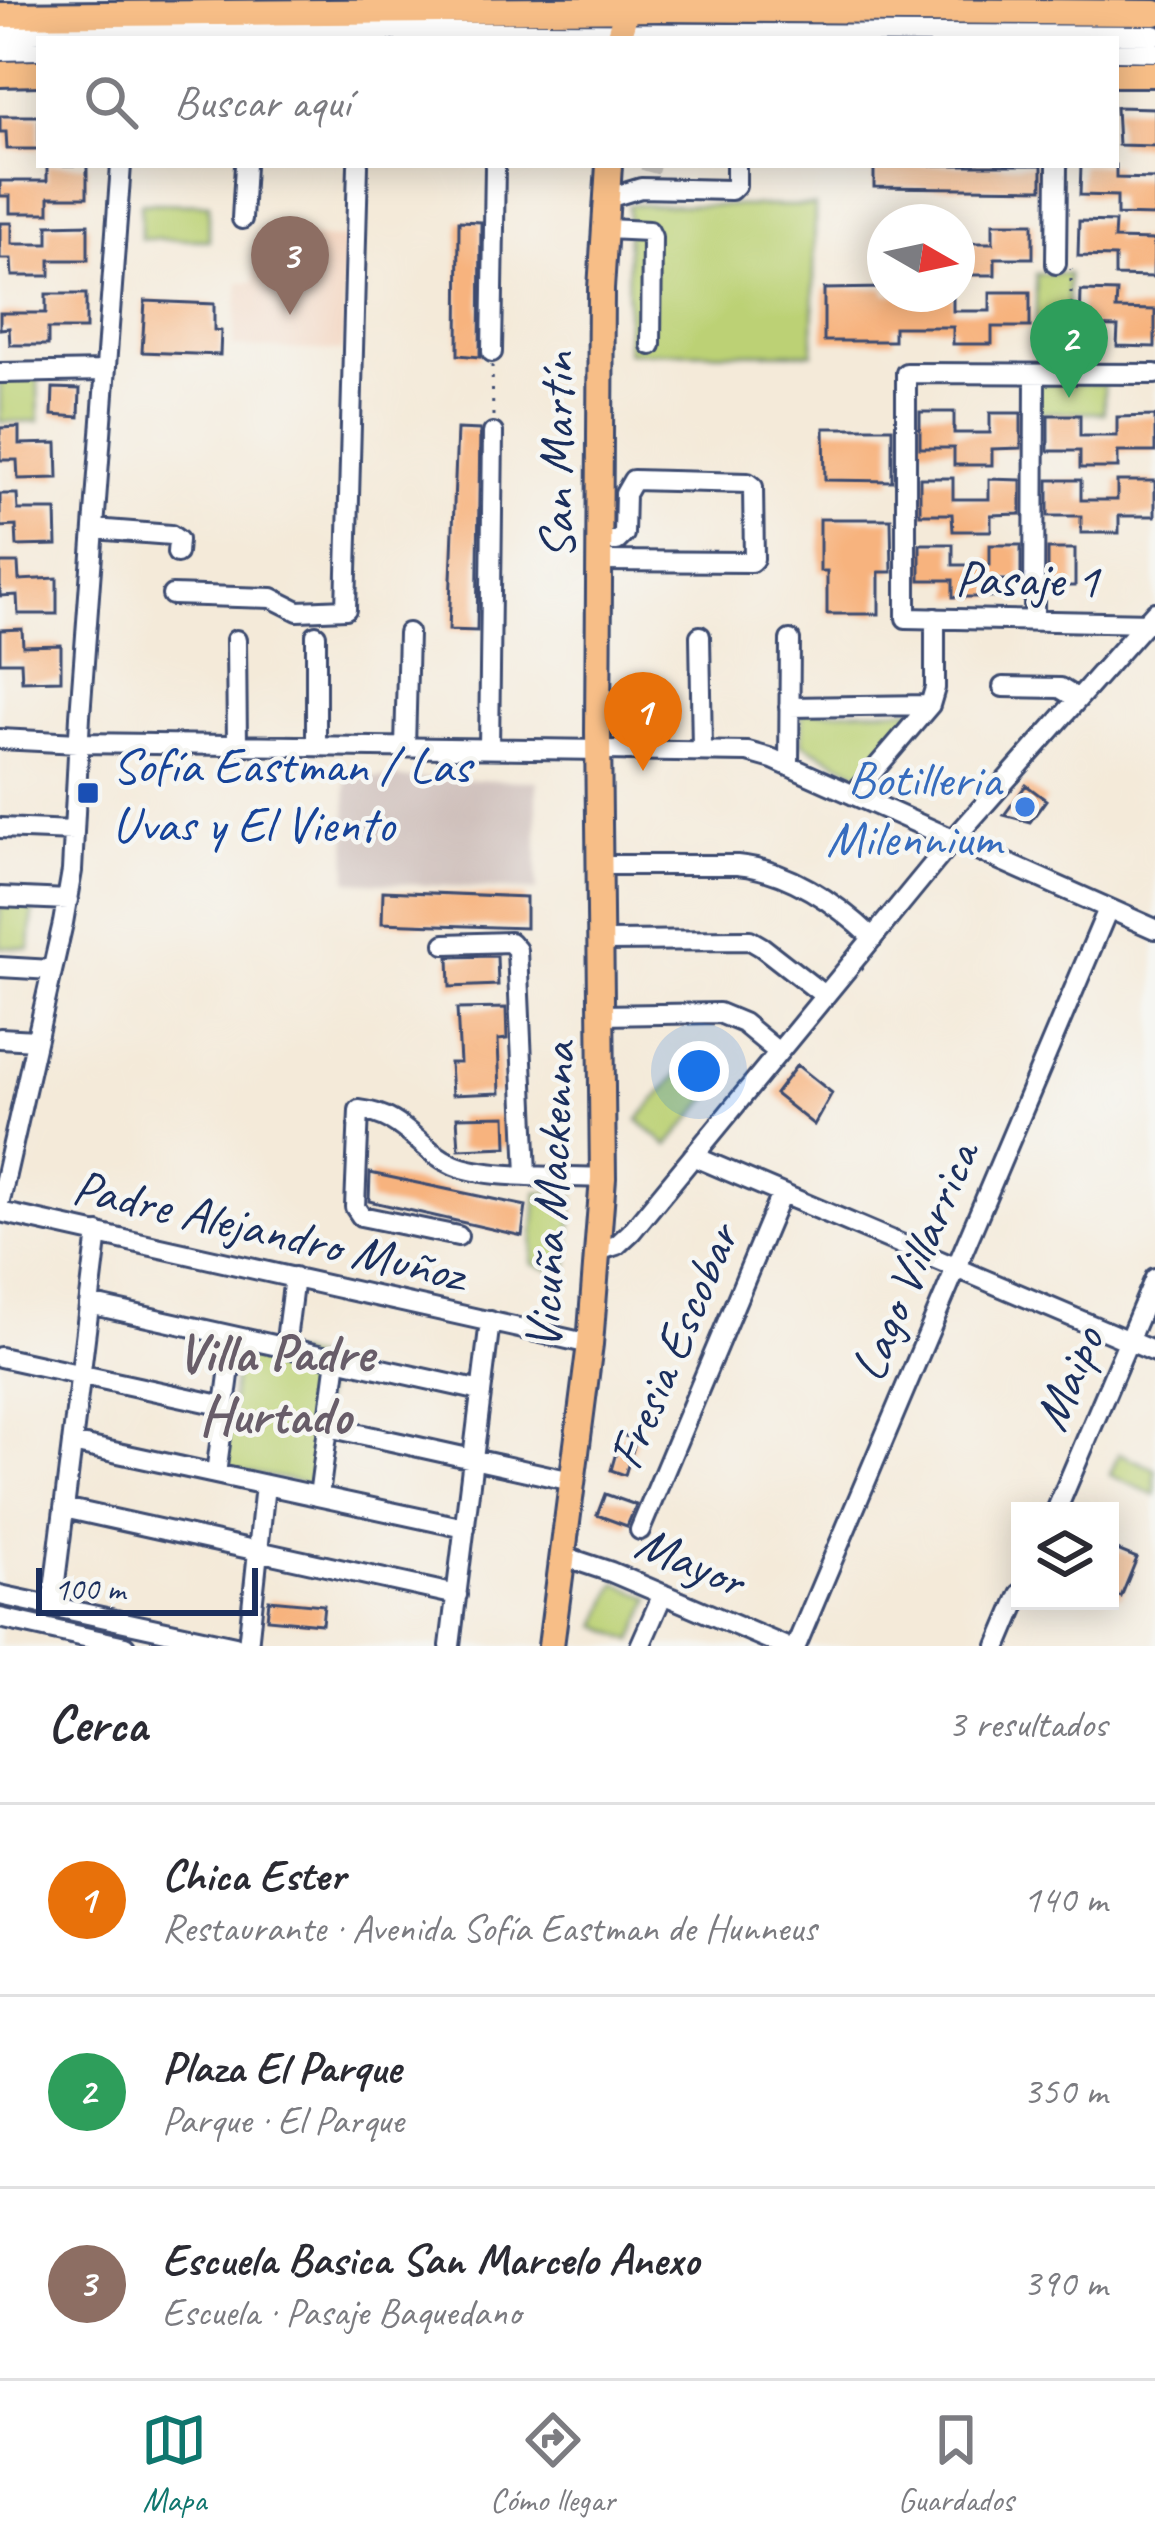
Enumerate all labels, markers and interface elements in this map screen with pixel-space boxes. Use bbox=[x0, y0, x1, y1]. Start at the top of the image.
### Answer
search box bbox=[36, 36, 1119, 168]
icon: search bbox=[78, 69, 144, 135]
text: Buscar aquí bbox=[174, 74, 350, 131]
north arrow bbox=[867, 204, 975, 312]
pin: 3 bbox=[251, 216, 329, 315]
pin: 2 bbox=[1030, 299, 1108, 398]
street label: San Martín bbox=[524, 351, 588, 559]
street label: Pasaje 1 bbox=[954, 546, 1103, 612]
pin: 1 bbox=[604, 672, 682, 771]
place label: Sofía Eastman / Las Uvas y El Viento bbox=[112, 733, 475, 856]
place label: Botilleria Milennium bbox=[826, 747, 1005, 870]
marker: Sofía Eastman / Las Uvas y El Viento bbox=[75, 780, 101, 806]
marker: Botilleria Milennium bbox=[1012, 794, 1038, 820]
street label: Vicuña Mackenna bbox=[510, 1037, 590, 1351]
your location bbox=[669, 1041, 729, 1101]
street label: Lago Villarrica bbox=[835, 1129, 994, 1390]
street label: Padre Alejandro Muñoz bbox=[67, 1154, 475, 1307]
street label: Fresia Escobar bbox=[593, 1211, 754, 1478]
street label: Maipo bbox=[1018, 1314, 1119, 1440]
district label: Villa Padre Hurtado bbox=[177, 1319, 378, 1449]
map controls bbox=[1011, 1502, 1119, 1610]
button: layers bbox=[1011, 1502, 1119, 1610]
street label: Mayor bbox=[627, 1510, 758, 1614]
scale bar bbox=[36, 1562, 258, 1615]
text: 100 m bbox=[54, 1568, 125, 1610]
text: Cerca bbox=[48, 1692, 147, 1756]
text: 3 resultados bbox=[948, 1700, 1107, 1749]
text: Chica Ester bbox=[162, 1847, 345, 1904]
text: 1 bbox=[78, 1875, 96, 1924]
text: 140 m bbox=[1023, 1875, 1107, 1924]
text: Restaurante · Avenida Sofía Eastman de Hunneus bbox=[162, 1904, 817, 1953]
text: Plaza El Parque bbox=[162, 2039, 401, 2096]
text: 2 bbox=[78, 2067, 96, 2116]
text: 350 m bbox=[1023, 2067, 1107, 2116]
text: Parque · El Parque bbox=[162, 2096, 404, 2145]
text: Escuela Basica San Marcelo Anexo bbox=[162, 2231, 699, 2288]
text: 3 bbox=[78, 2259, 96, 2308]
text: 390 m bbox=[1023, 2259, 1107, 2308]
text: Escuela · Pasaje Baquedano bbox=[162, 2288, 521, 2337]
tab: Mapa bbox=[141, 2407, 207, 2521]
tab: Cómo llegar bbox=[490, 2407, 615, 2521]
tab: Guardados bbox=[898, 2407, 1014, 2521]

